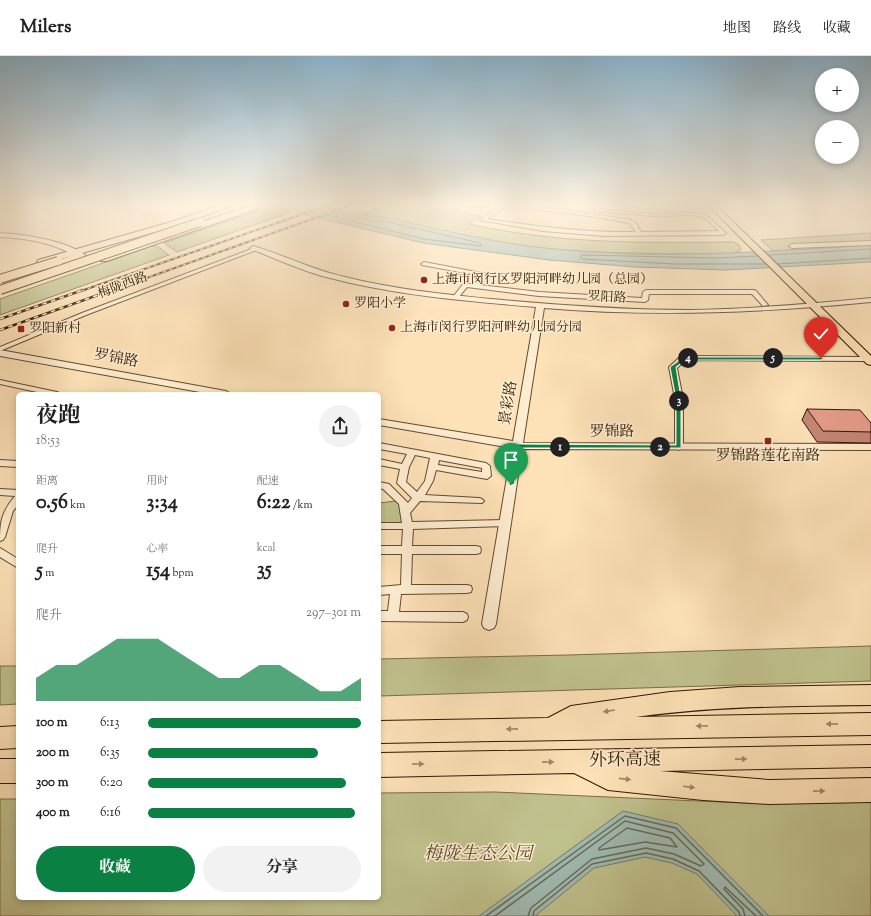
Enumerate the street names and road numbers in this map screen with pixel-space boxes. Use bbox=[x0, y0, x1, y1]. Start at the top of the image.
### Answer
street label: 梅陇西路 bbox=[95, 268, 151, 304]
street label: 罗阳路 bbox=[587, 288, 627, 308]
street label: 罗锦路 bbox=[92, 345, 140, 373]
street label: 景彩路 bbox=[495, 379, 523, 427]
street label: 罗锦路 bbox=[589, 422, 635, 443]
street label: 外环高速 bbox=[589, 747, 661, 775]

